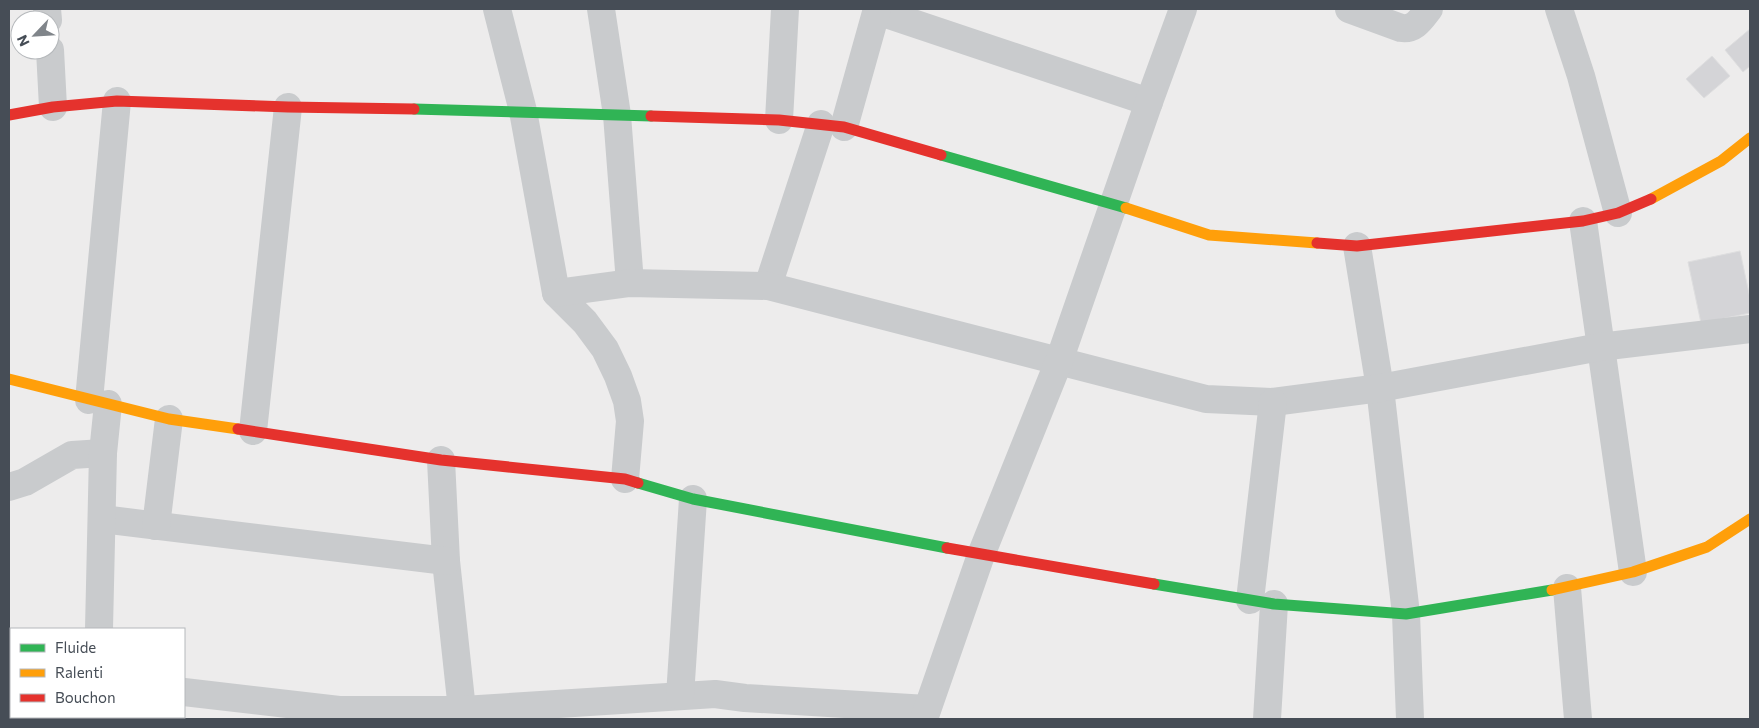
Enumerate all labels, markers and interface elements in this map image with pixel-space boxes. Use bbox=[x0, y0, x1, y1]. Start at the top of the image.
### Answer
north arrow bbox=[10, 10, 60, 60]
text: N bbox=[13, 32, 33, 49]
legend bbox=[10, 628, 185, 718]
text: Fluide bbox=[55, 638, 96, 656]
text: Ralenti bbox=[55, 663, 103, 681]
text: Bouchon bbox=[55, 688, 116, 706]

